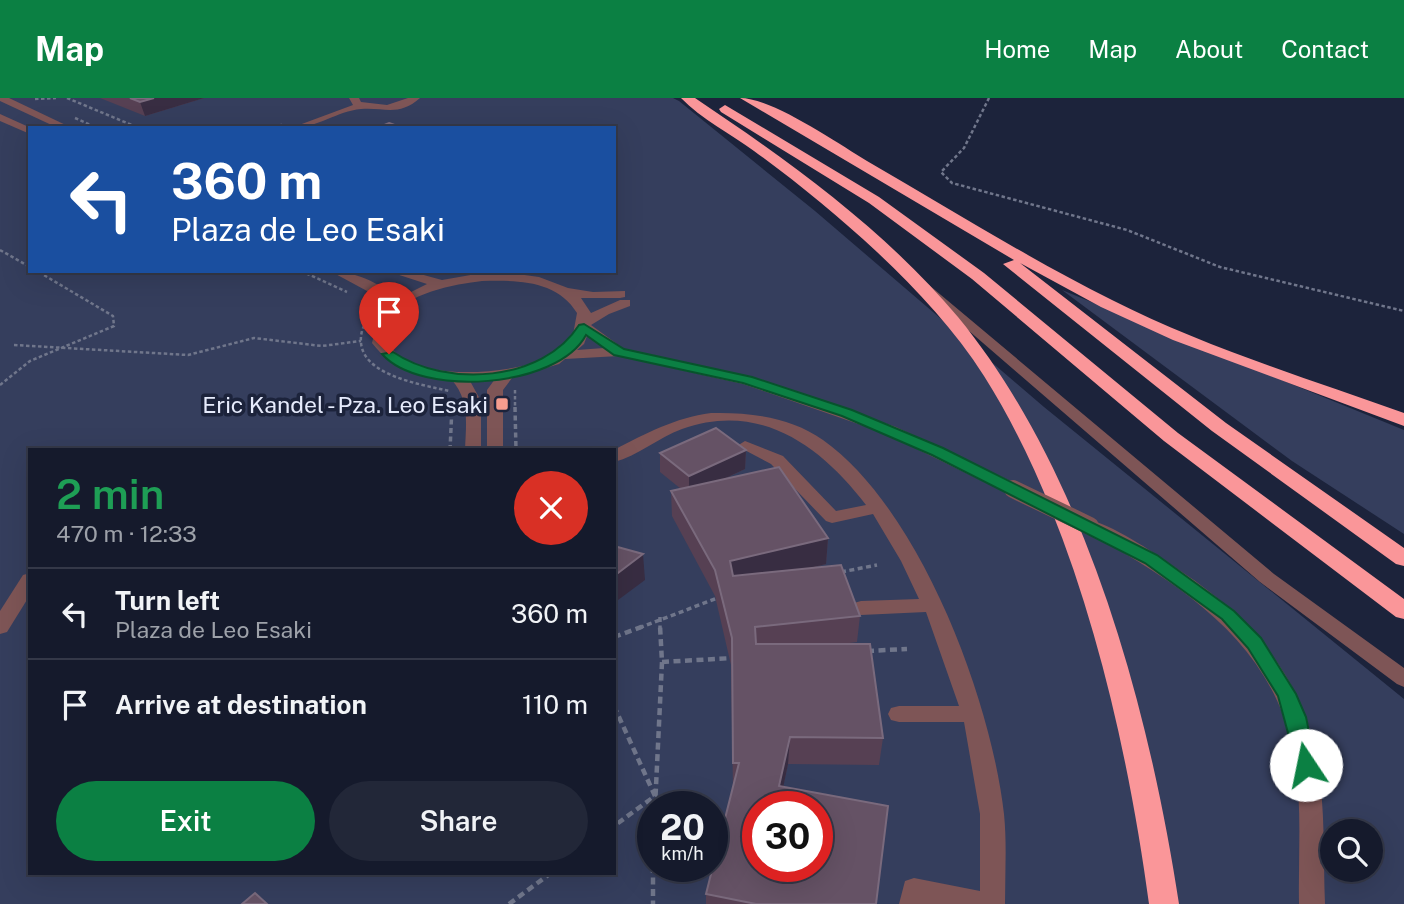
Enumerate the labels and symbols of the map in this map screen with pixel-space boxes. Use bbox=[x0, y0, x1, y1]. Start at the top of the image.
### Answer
pin bbox=[359, 282, 419, 354]
place label: Eric Kandel - Pza. Leo Esaki bbox=[202, 391, 488, 418]
marker: Eric Kandel - Pza. Leo Esaki bbox=[494, 396, 510, 412]
position arrow bbox=[1269, 728, 1343, 802]
speed limit sign: 30 bbox=[742, 791, 833, 882]

